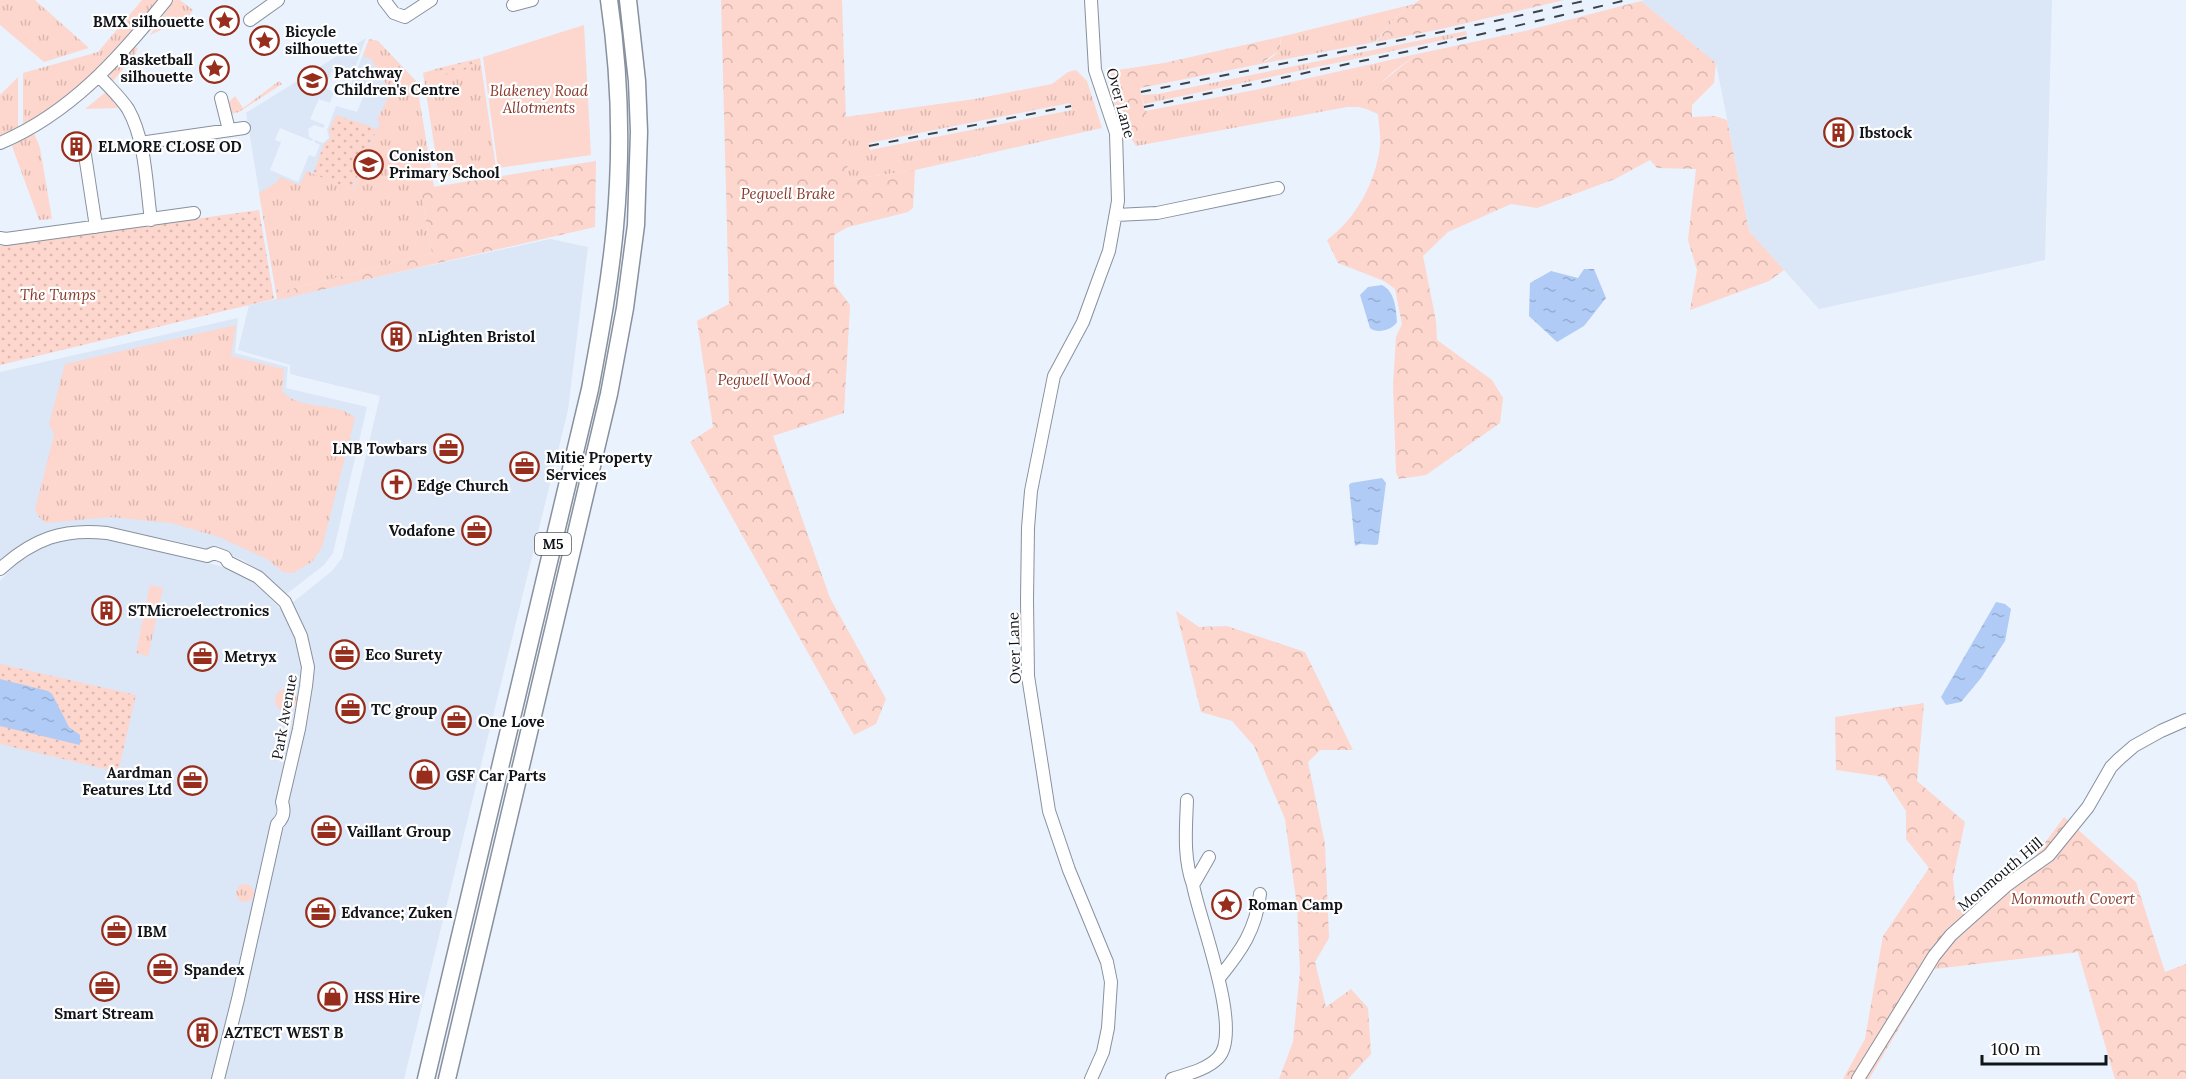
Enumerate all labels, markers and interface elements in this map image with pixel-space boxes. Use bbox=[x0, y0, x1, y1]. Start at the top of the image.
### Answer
place icon: BMX silhouette bbox=[209, 5, 241, 37]
place label: BMX silhouette bbox=[93, 12, 204, 31]
place label: Bicycle silhouette bbox=[285, 22, 357, 58]
place icon: Bicycle silhouette bbox=[248, 24, 280, 56]
place label: Basketball silhouette bbox=[119, 50, 193, 86]
place icon: Basketball silhouette bbox=[198, 52, 230, 84]
place label: Patchway Children's Centre bbox=[334, 63, 460, 99]
school or university icon: Patchway Children's Centre bbox=[297, 65, 329, 97]
street label: Over Lane bbox=[1103, 66, 1139, 140]
park label: Blakeney Road Allotments bbox=[490, 81, 589, 117]
building icon: Ibstock bbox=[1822, 116, 1854, 148]
place label: Ibstock bbox=[1859, 123, 1912, 142]
building icon: ELMORE CLOSE OD bbox=[61, 130, 93, 162]
place label: ELMORE CLOSE OD bbox=[98, 137, 242, 156]
place label: Coniston Primary School bbox=[389, 146, 500, 182]
school or university icon: Coniston Primary School bbox=[352, 148, 384, 180]
park label: Pegwell Brake bbox=[741, 184, 835, 203]
park label: The Tumps bbox=[20, 285, 96, 304]
building icon: nLighten Bristol bbox=[381, 320, 413, 352]
place label: nLighten Bristol bbox=[418, 327, 535, 346]
park label: Pegwell Wood bbox=[717, 370, 811, 389]
office icon: LNB Towbars bbox=[432, 432, 464, 464]
place label: LNB Towbars bbox=[332, 439, 427, 458]
place label: Mitie Property Services bbox=[546, 448, 653, 484]
office icon: Mitie Property Services bbox=[509, 450, 541, 482]
church icon: Edge Church bbox=[380, 469, 412, 501]
place label: Edge Church bbox=[417, 476, 509, 495]
office icon: Vodafone bbox=[460, 514, 492, 546]
place label: Vodafone bbox=[389, 521, 455, 540]
road number: M5 bbox=[535, 533, 571, 555]
building icon: STMicroelectronics bbox=[91, 594, 123, 626]
place label: STMicroelectronics bbox=[128, 601, 269, 620]
street label: Over Lane bbox=[1003, 612, 1025, 684]
office icon: Eco Surety bbox=[328, 638, 360, 670]
office icon: Metryx bbox=[187, 640, 219, 672]
place label: Eco Surety bbox=[365, 645, 443, 664]
place label: Metryx bbox=[224, 647, 276, 666]
street label: Park Avenue bbox=[267, 673, 301, 761]
office icon: TC group bbox=[334, 693, 366, 725]
place label: TC group bbox=[371, 700, 437, 719]
office icon: One Love bbox=[441, 705, 473, 737]
place label: One Love bbox=[478, 712, 545, 731]
shop icon: GSF Car Parts bbox=[409, 759, 441, 791]
place label: Aardman Features Ltd bbox=[82, 763, 172, 799]
office icon: Aardman Features Ltd bbox=[177, 765, 209, 797]
place label: GSF Car Parts bbox=[446, 766, 546, 785]
office icon: Vaillant Group bbox=[310, 815, 342, 847]
place label: Vaillant Group bbox=[347, 822, 451, 841]
street label: Monmouth Hill bbox=[1954, 833, 2046, 915]
place icon: Roman Camp bbox=[1211, 888, 1243, 920]
park label: Monmouth Covert bbox=[2011, 889, 2135, 908]
place label: Roman Camp bbox=[1248, 895, 1343, 914]
office icon: Edvance; Zuken bbox=[304, 896, 336, 928]
place label: Edvance; Zuken bbox=[341, 903, 453, 922]
office icon: IBM bbox=[100, 915, 132, 947]
place label: IBM bbox=[137, 922, 167, 941]
office icon: Spandex bbox=[147, 953, 179, 985]
place label: Spandex bbox=[184, 960, 245, 979]
office icon: Smart Stream bbox=[88, 970, 120, 1002]
shop icon: HSS Hire bbox=[317, 981, 349, 1013]
place label: HSS Hire bbox=[354, 988, 420, 1007]
place label: Smart Stream bbox=[54, 1004, 154, 1023]
building icon: AZTECT WEST B bbox=[187, 1016, 219, 1048]
place label: AZTECT WEST B bbox=[224, 1023, 343, 1042]
scale bar bbox=[1982, 1028, 2106, 1066]
text: 100 m bbox=[1991, 1037, 2041, 1060]

